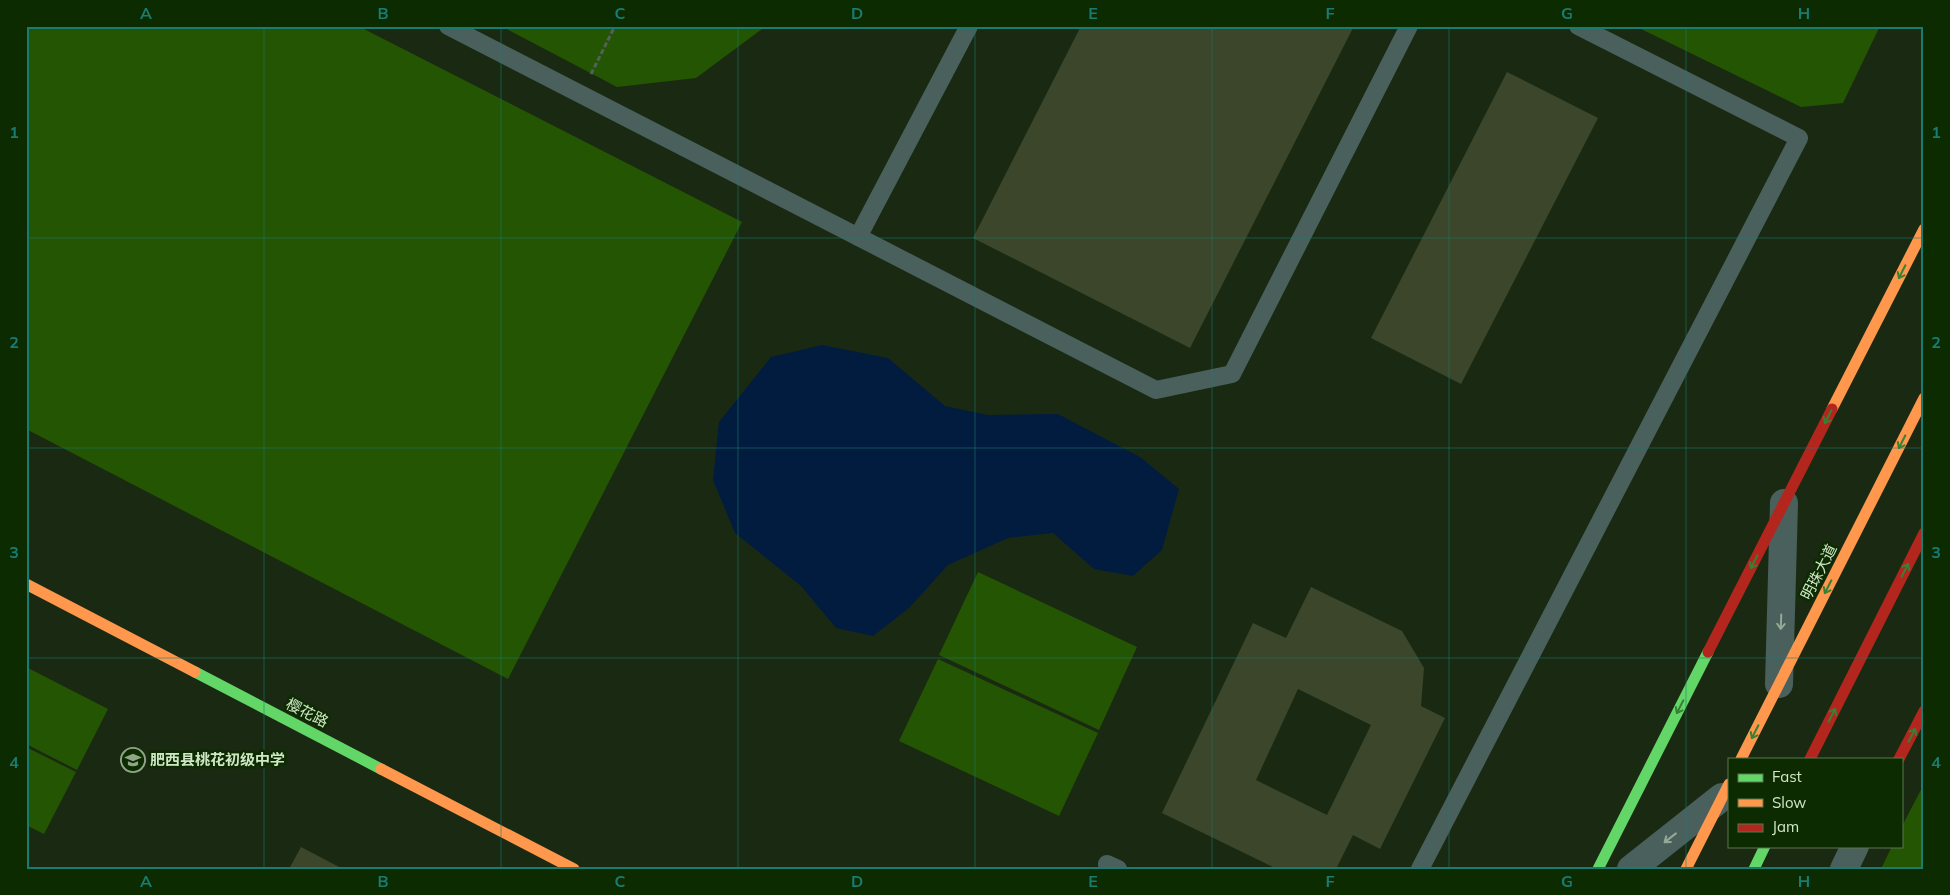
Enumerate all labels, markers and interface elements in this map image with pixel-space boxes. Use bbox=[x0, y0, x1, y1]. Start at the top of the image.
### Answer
text: A bbox=[140, 3, 152, 23]
text: B bbox=[377, 3, 389, 23]
text: C bbox=[615, 3, 626, 23]
text: D bbox=[851, 3, 863, 23]
text: E bbox=[1088, 3, 1098, 23]
text: F bbox=[1325, 3, 1335, 23]
text: G bbox=[1561, 3, 1573, 23]
text: H bbox=[1798, 3, 1810, 23]
text: 1 bbox=[9, 122, 19, 142]
text: 1 bbox=[1931, 122, 1941, 142]
one-way arrow bbox=[1897, 264, 1906, 279]
text: 2 bbox=[9, 332, 19, 352]
text: 2 bbox=[1931, 332, 1941, 352]
one-way arrow bbox=[1823, 409, 1832, 424]
one-way arrow bbox=[1897, 434, 1907, 449]
street label: 明珠大道 bbox=[1796, 541, 1841, 603]
text: 3 bbox=[9, 542, 19, 562]
text: 3 bbox=[1931, 542, 1941, 562]
one-way arrow bbox=[1749, 554, 1758, 569]
one-way arrow bbox=[1901, 563, 1910, 578]
one-way arrow bbox=[1823, 579, 1833, 594]
one-way arrow bbox=[1776, 614, 1785, 630]
street label: 樱花路 bbox=[283, 694, 332, 731]
one-way arrow bbox=[1675, 699, 1685, 714]
one-way arrow bbox=[1828, 708, 1837, 723]
one-way arrow bbox=[1750, 724, 1760, 739]
one-way arrow bbox=[1908, 728, 1917, 743]
school or university icon: 肥西县桃花初级中学 bbox=[120, 747, 146, 773]
place label: 肥西县桃花初级中学 bbox=[150, 750, 285, 769]
text: 4 bbox=[9, 752, 19, 772]
text: 4 bbox=[1931, 752, 1941, 772]
legend bbox=[1728, 758, 1902, 848]
text: Fast bbox=[1772, 767, 1802, 786]
text: Slow bbox=[1772, 793, 1806, 812]
text: Jam bbox=[1772, 817, 1799, 836]
one-way arrow bbox=[1664, 833, 1677, 844]
text: A bbox=[140, 871, 152, 891]
text: B bbox=[377, 871, 389, 891]
text: C bbox=[615, 871, 626, 891]
text: D bbox=[851, 871, 863, 891]
text: E bbox=[1088, 871, 1098, 891]
text: F bbox=[1325, 871, 1335, 891]
text: G bbox=[1561, 871, 1573, 891]
text: H bbox=[1798, 871, 1810, 891]

